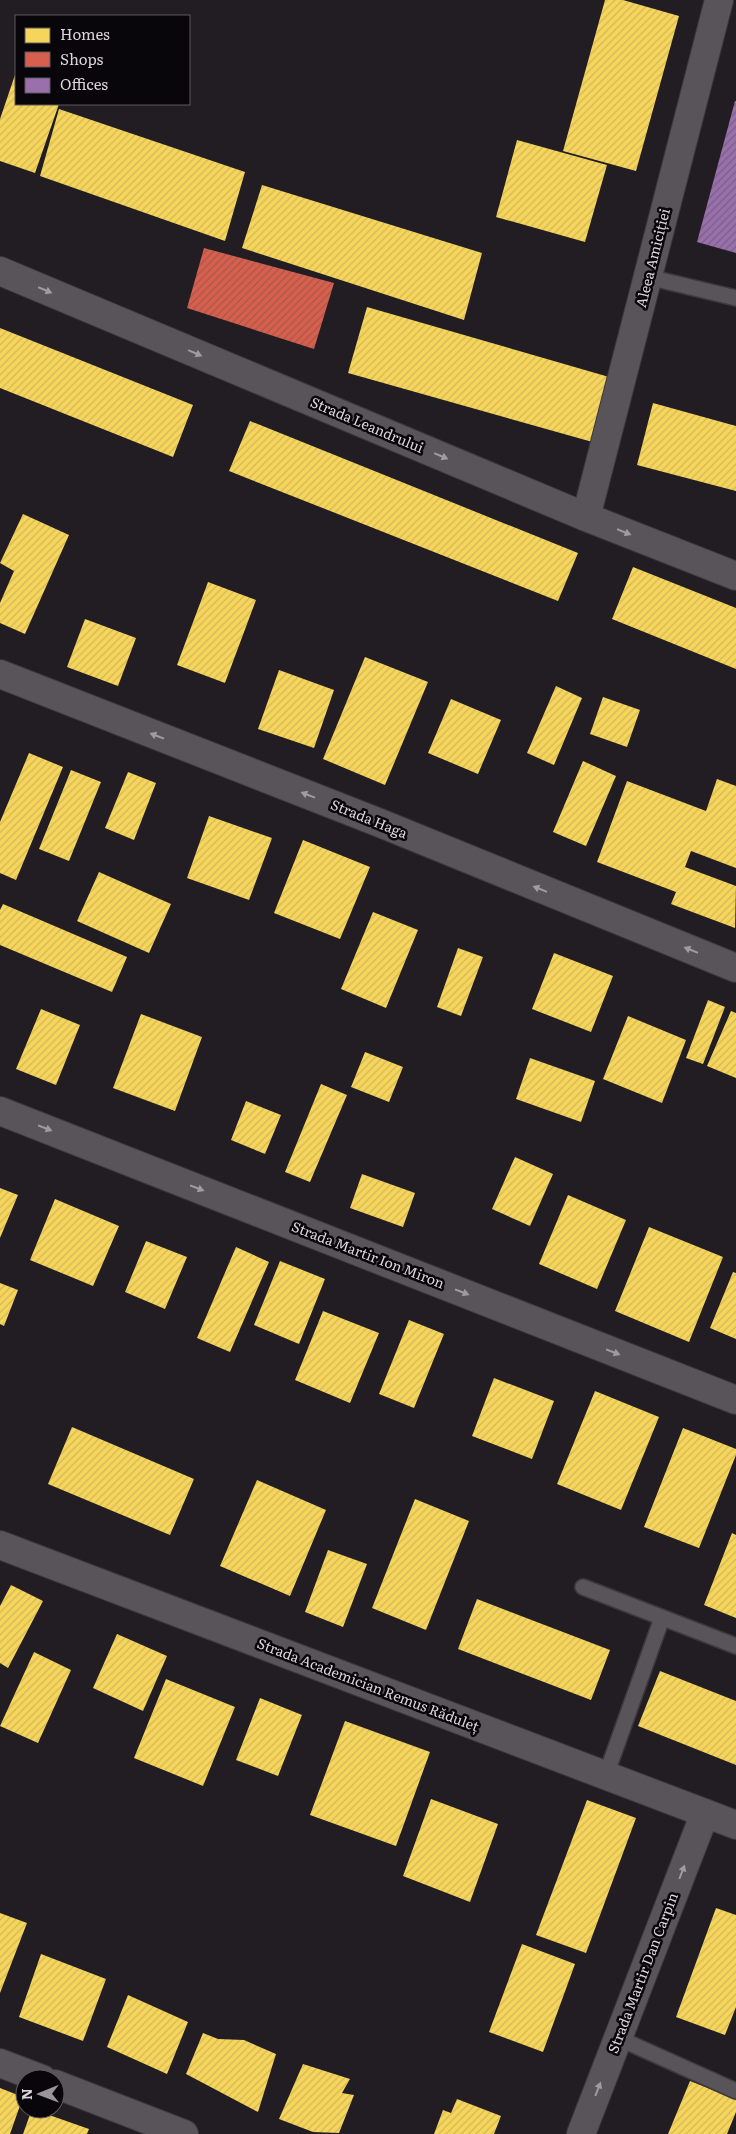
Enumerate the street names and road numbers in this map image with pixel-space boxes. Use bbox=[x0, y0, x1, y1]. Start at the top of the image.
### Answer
street label: Aleea Amiciției bbox=[630, 206, 674, 309]
street label: Strada Leandrului bbox=[308, 391, 427, 457]
street label: Strada Haga bbox=[328, 794, 411, 843]
street label: Strada Martir Ion Miron bbox=[289, 1216, 448, 1292]
street label: Strada Academician Remus Răduleț bbox=[255, 1632, 482, 1736]
street label: Strada Martir Dan Carpin bbox=[602, 1889, 682, 2056]

